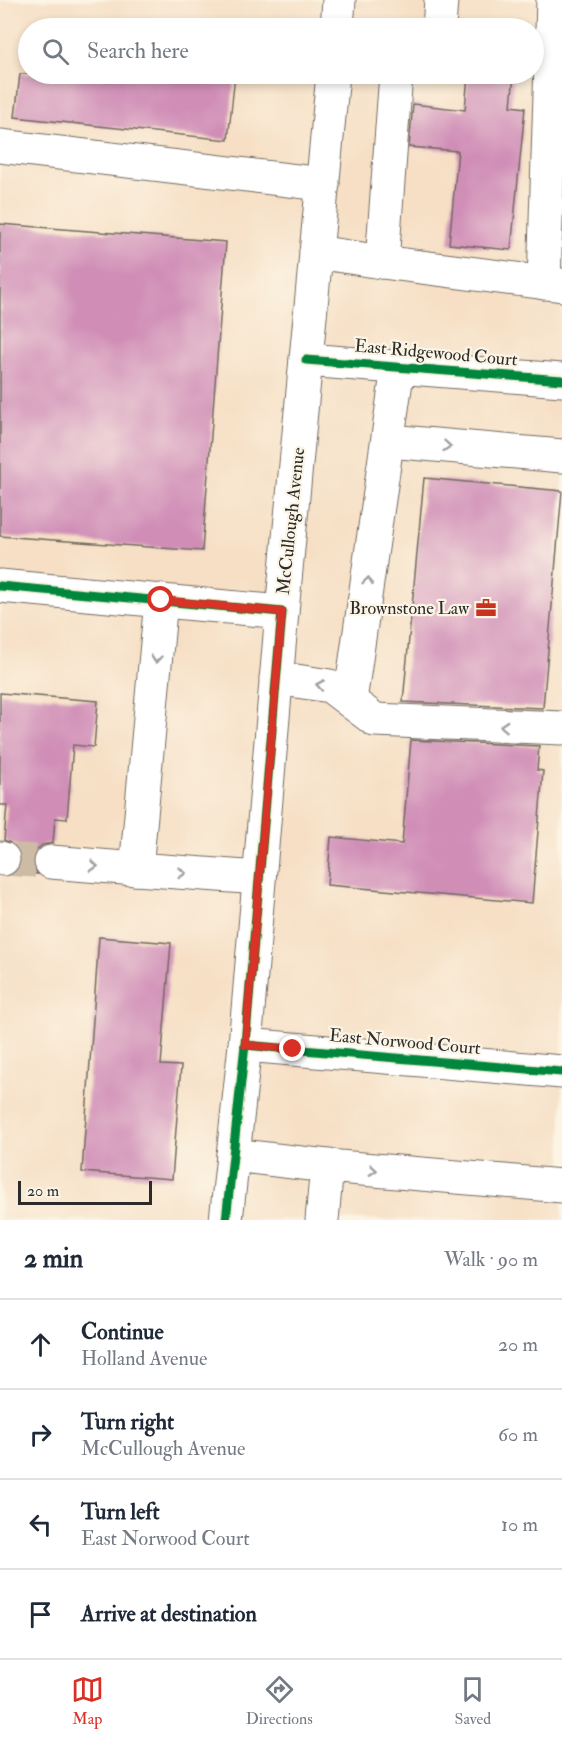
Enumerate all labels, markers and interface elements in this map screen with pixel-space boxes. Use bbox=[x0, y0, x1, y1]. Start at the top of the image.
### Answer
search box bbox=[18, 18, 544, 84]
icon: search bbox=[39, 35, 72, 68]
text: Search here bbox=[87, 37, 189, 65]
street label: East Ridgewood Court bbox=[353, 334, 519, 372]
one-way arrow bbox=[442, 439, 452, 452]
street label: McCullough Avenue bbox=[272, 446, 310, 596]
one-way arrow bbox=[362, 576, 374, 586]
route start bbox=[147, 586, 173, 612]
office icon: Brownstone Law bbox=[474, 596, 498, 620]
place label: Brownstone Law bbox=[349, 597, 470, 620]
one-way arrow bbox=[150, 654, 163, 663]
one-way arrow bbox=[316, 679, 325, 691]
one-way arrow bbox=[499, 719, 508, 732]
one-way arrow bbox=[89, 859, 98, 872]
one-way arrow bbox=[178, 866, 187, 879]
street label: East Norwood Court bbox=[328, 1024, 482, 1060]
route end bbox=[279, 1035, 305, 1061]
one-way arrow bbox=[369, 1163, 378, 1176]
scale bar bbox=[18, 1178, 152, 1206]
text: 20 m bbox=[27, 1181, 59, 1201]
text: 2 min bbox=[24, 1243, 83, 1275]
text: Walk · 90 m bbox=[444, 1247, 538, 1272]
text: Continue bbox=[81, 1318, 164, 1346]
icon: ahead bbox=[24, 1328, 57, 1361]
text: 20 m bbox=[498, 1332, 538, 1357]
text: Holland Avenue bbox=[81, 1346, 207, 1371]
text: Turn right bbox=[81, 1408, 174, 1436]
icon: right bbox=[24, 1418, 57, 1451]
text: 60 m bbox=[498, 1422, 538, 1447]
text: McCullough Avenue bbox=[81, 1436, 245, 1461]
text: Turn left bbox=[81, 1498, 160, 1526]
icon: left bbox=[24, 1508, 57, 1541]
text: 10 m bbox=[501, 1512, 538, 1537]
text: East Norwood Court bbox=[81, 1526, 250, 1551]
icon: arrive bbox=[24, 1598, 57, 1631]
text: Arrive at destination bbox=[81, 1600, 257, 1628]
tab: Map bbox=[71, 1673, 104, 1729]
tab: Directions bbox=[246, 1673, 313, 1729]
tab: Saved bbox=[455, 1673, 491, 1729]

